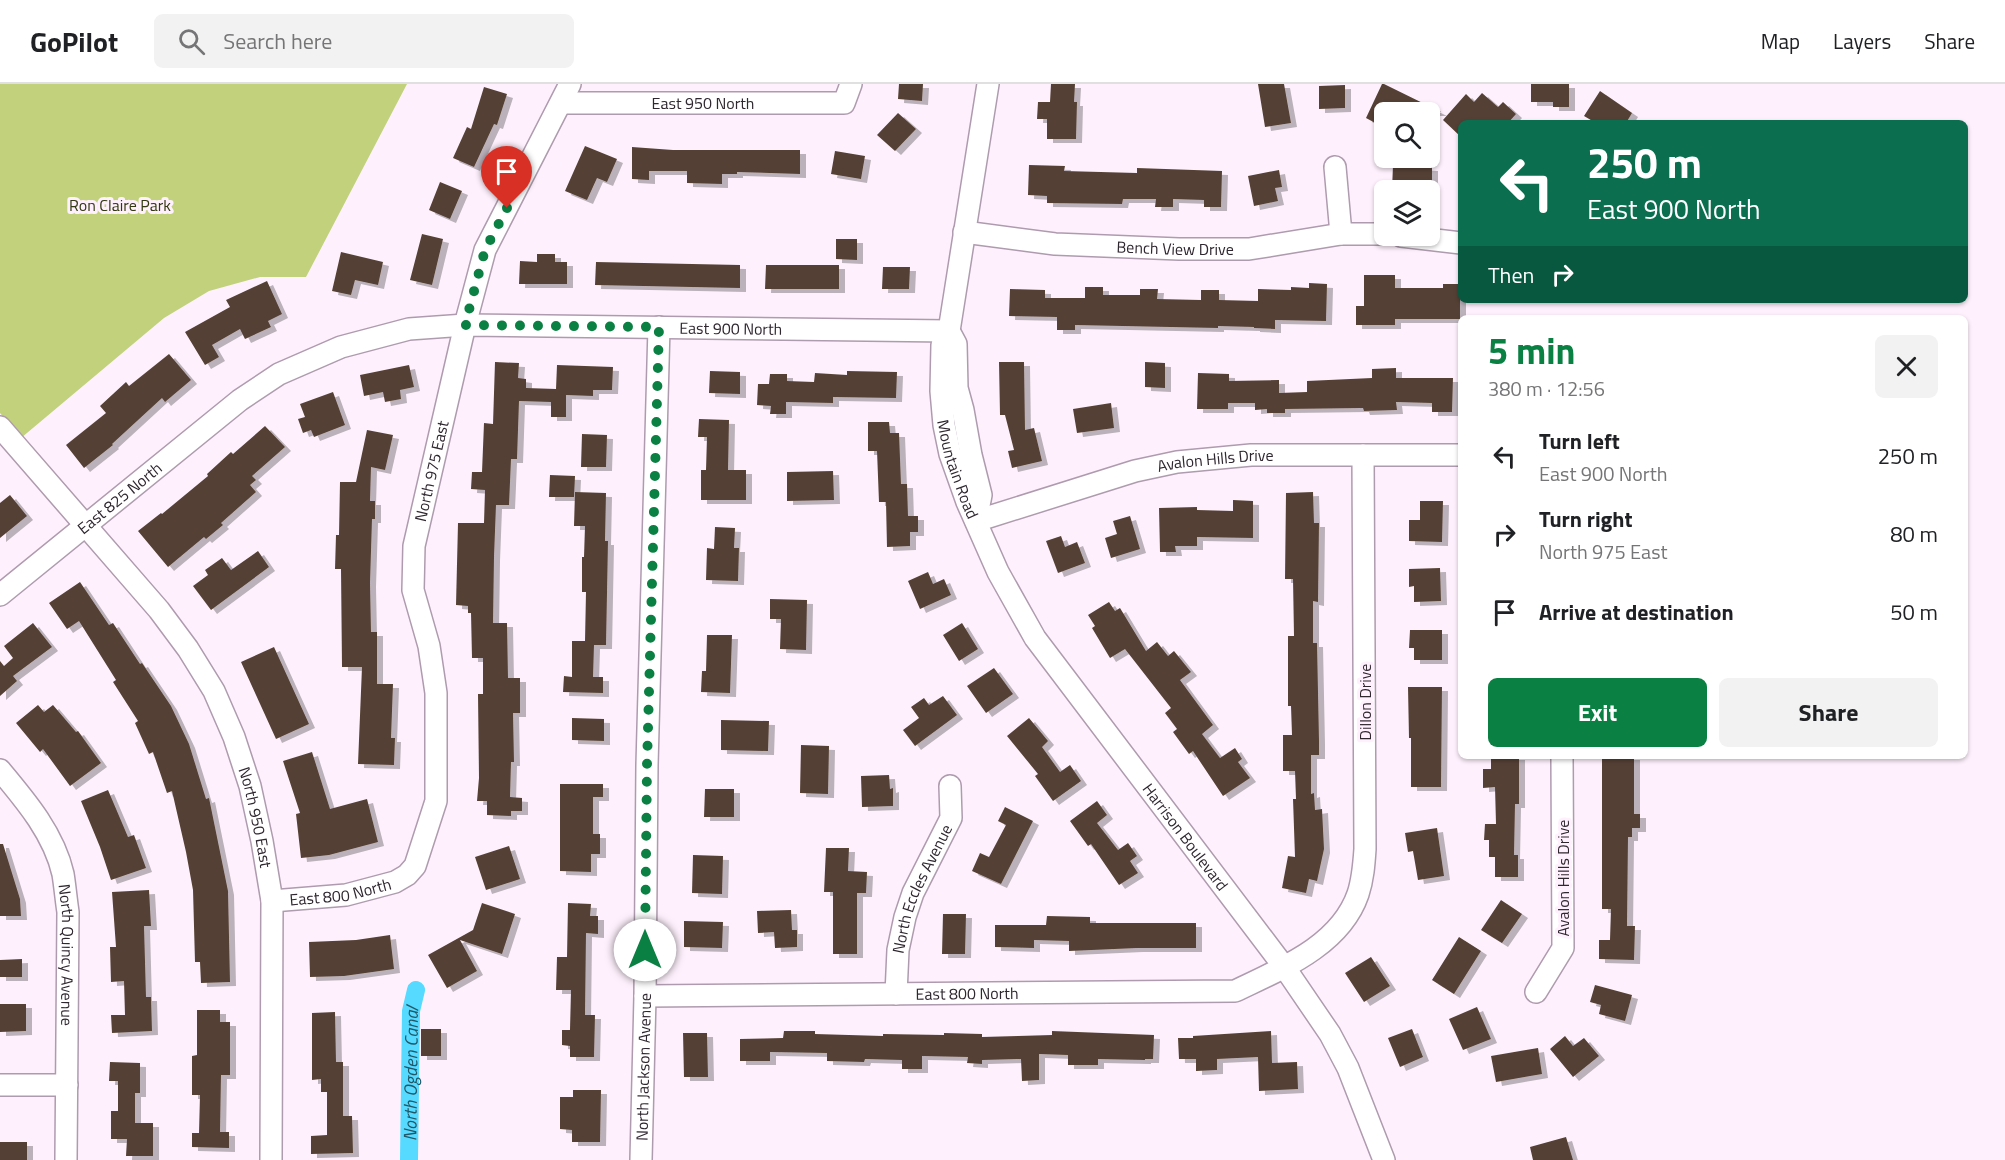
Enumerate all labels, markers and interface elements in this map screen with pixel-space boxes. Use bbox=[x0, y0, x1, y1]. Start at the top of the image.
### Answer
search box bbox=[154, 14, 574, 68]
text: GoPilot bbox=[30, 20, 118, 63]
text: Search here bbox=[223, 24, 332, 58]
icon: search bbox=[175, 25, 208, 58]
text: Map bbox=[1761, 25, 1800, 57]
text: Layers bbox=[1833, 25, 1891, 57]
text: Share bbox=[1924, 25, 1975, 57]
street label: East 950 North bbox=[652, 91, 754, 115]
map controls bbox=[1374, 102, 1440, 246]
button: search bbox=[1374, 102, 1440, 168]
text: 250 m bbox=[1587, 130, 1702, 194]
icon: left bbox=[1488, 144, 1566, 222]
pin bbox=[481, 146, 532, 208]
icon: arrive bbox=[490, 155, 523, 188]
button: layers bbox=[1374, 180, 1440, 246]
text: East 900 North bbox=[1587, 188, 1760, 229]
park label: Ron Claire Park bbox=[69, 193, 171, 217]
street label: Bench View Drive bbox=[1116, 234, 1234, 261]
text: Then bbox=[1488, 258, 1534, 292]
icon: right bbox=[1546, 258, 1579, 291]
street label: East 900 North bbox=[679, 316, 782, 341]
text: 5 min bbox=[1488, 323, 1575, 378]
button: close bbox=[1875, 335, 1938, 398]
text: 380 m · 12:56 bbox=[1488, 373, 1605, 404]
street label: Mountain Road bbox=[931, 417, 985, 522]
street label: North 975 East bbox=[408, 418, 455, 524]
text: Turn left bbox=[1539, 424, 1620, 458]
text: 250 m bbox=[1878, 439, 1938, 473]
icon: left bbox=[1488, 440, 1521, 473]
street label: Avalon Hills Drive bbox=[1155, 443, 1273, 478]
street label: East 825 North bbox=[72, 456, 167, 540]
text: East 900 North bbox=[1539, 458, 1667, 489]
text: Turn right bbox=[1539, 502, 1633, 536]
text: 80 m bbox=[1890, 517, 1938, 551]
icon: right bbox=[1488, 518, 1521, 551]
text: North 975 East bbox=[1539, 536, 1667, 567]
text: Arrive at destination bbox=[1539, 595, 1734, 629]
text: 50 m bbox=[1890, 595, 1938, 629]
icon: arrive bbox=[1488, 596, 1521, 629]
street label: Dillon Drive bbox=[1353, 664, 1377, 740]
button: Exit bbox=[1488, 678, 1707, 747]
button: Share bbox=[1719, 678, 1938, 747]
street label: North 950 East bbox=[233, 764, 278, 870]
street label: Harrison Boulevard bbox=[1137, 778, 1234, 896]
street label: North Eccles Avenue bbox=[886, 820, 958, 955]
street label: Avalon Hills Drive bbox=[1551, 820, 1575, 936]
street label: East 800 North bbox=[289, 872, 394, 912]
street label: North Quincy Avenue bbox=[53, 883, 80, 1026]
position arrow bbox=[613, 918, 677, 982]
street label: East 800 North bbox=[915, 981, 1019, 1006]
street label: North Jackson Avenue bbox=[629, 993, 657, 1141]
water label: North Ogden Canal bbox=[396, 1002, 426, 1141]

